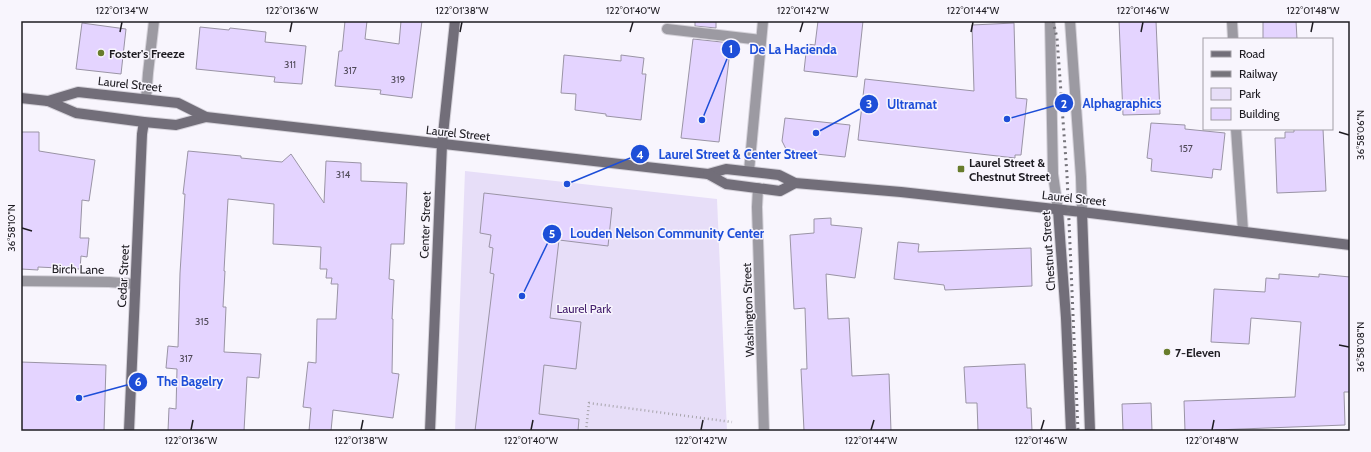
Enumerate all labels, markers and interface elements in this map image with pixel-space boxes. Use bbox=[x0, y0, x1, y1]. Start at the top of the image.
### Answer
text: 122°01'34"W bbox=[96, 4, 149, 17]
text: 122°01'36"W bbox=[266, 4, 319, 17]
text: 122°01'38"W bbox=[436, 4, 489, 17]
text: 122°01'40"W bbox=[606, 4, 660, 17]
text: 122°01'42"W bbox=[777, 4, 830, 17]
text: 122°01'44"W bbox=[947, 4, 1000, 17]
text: 122°01'46"W bbox=[1117, 4, 1170, 17]
text: 122°01'48"W bbox=[1287, 4, 1340, 17]
callout: De La Hacienda bbox=[721, 37, 844, 62]
legend bbox=[1203, 38, 1333, 130]
text: 1 bbox=[729, 41, 733, 56]
text: De La Hacienda bbox=[749, 41, 837, 57]
place label: Foster's Freeze bbox=[109, 46, 185, 61]
text: Road bbox=[1239, 46, 1265, 61]
marker: Foster's Freeze bbox=[96, 48, 106, 58]
house number: 311 bbox=[284, 58, 296, 71]
house number: 317 bbox=[343, 64, 357, 77]
text: Railway bbox=[1239, 66, 1277, 81]
street label: Laurel Street bbox=[97, 73, 163, 95]
house number: 319 bbox=[391, 73, 405, 86]
text: Park bbox=[1239, 86, 1261, 101]
callout: Ultramat bbox=[859, 91, 945, 116]
callout: Alphagraphics bbox=[1054, 91, 1169, 116]
text: Alphagraphics bbox=[1083, 95, 1162, 111]
text: 3 bbox=[866, 96, 872, 111]
text: Ultramat bbox=[887, 96, 937, 112]
text: 2 bbox=[1061, 96, 1067, 111]
text: Building bbox=[1239, 106, 1281, 121]
text: 36°58'06"N bbox=[1354, 110, 1367, 160]
street label: Laurel Street bbox=[425, 122, 491, 144]
callout: Laurel Street & Center Street bbox=[630, 142, 825, 167]
house number: 157 bbox=[1179, 142, 1193, 155]
text: Laurel Street & Center Street bbox=[658, 146, 818, 162]
text: 4 bbox=[636, 147, 644, 162]
place label: Laurel Street & Chestnut Street bbox=[969, 155, 1050, 184]
marker: Laurel Street & Chestnut Street bbox=[956, 164, 966, 174]
house number: 314 bbox=[336, 168, 350, 181]
street label: Laurel Street bbox=[1041, 187, 1107, 209]
street label: Center Street bbox=[416, 191, 434, 259]
text: 36°58'10"N bbox=[5, 204, 18, 252]
street label: Chestnut Street bbox=[1038, 211, 1058, 291]
callout: Louden Nelson Community Center bbox=[542, 221, 772, 246]
text: Louden Nelson Community Center bbox=[570, 225, 765, 241]
text: 5 bbox=[549, 226, 555, 241]
street label: Cedar Street bbox=[114, 244, 132, 308]
street label: Birch Lane bbox=[52, 261, 104, 277]
street label: Washington Street bbox=[739, 263, 757, 357]
park label: Laurel Park bbox=[557, 301, 612, 316]
house number: 315 bbox=[195, 315, 209, 328]
text: 36°58'08"N bbox=[1354, 322, 1367, 372]
place label: 7-Eleven bbox=[1175, 345, 1221, 360]
marker: 7-Eleven bbox=[1162, 347, 1172, 357]
house number: 317 bbox=[179, 352, 193, 365]
callout: The Bagelry bbox=[128, 369, 231, 394]
text: The Bagelry bbox=[157, 373, 223, 389]
text: 6 bbox=[135, 374, 142, 389]
text: 122°01'36"W bbox=[165, 434, 218, 447]
text: 122°01'38"W bbox=[335, 434, 388, 447]
text: 122°01'40"W bbox=[504, 434, 558, 447]
text: 122°01'42"W bbox=[675, 434, 728, 447]
text: 122°01'44"W bbox=[845, 434, 898, 447]
text: 122°01'46"W bbox=[1015, 434, 1068, 447]
text: 122°01'48"W bbox=[1186, 434, 1239, 447]

